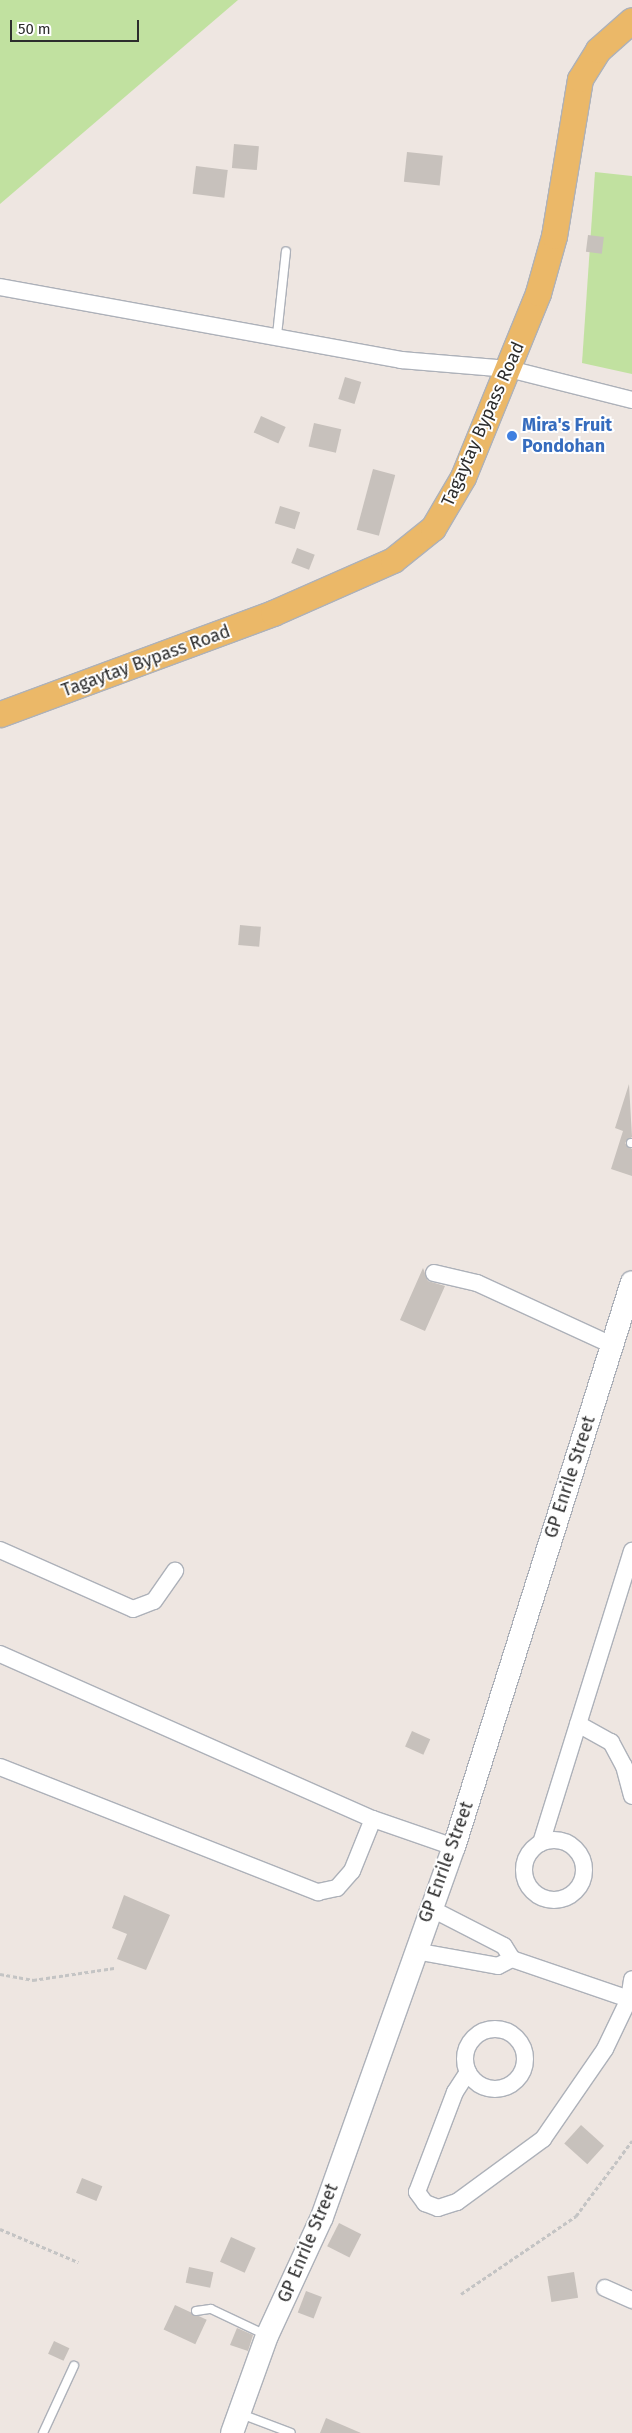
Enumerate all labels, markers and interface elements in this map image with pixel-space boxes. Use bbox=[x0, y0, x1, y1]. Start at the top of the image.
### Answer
scale bar bbox=[12, 10, 141, 42]
text: 50 m bbox=[18, 20, 51, 38]
street label: Tagaytay Bypass Road bbox=[437, 338, 529, 510]
place label: Mira's Fruit Pondohan bbox=[522, 415, 612, 458]
marker: Mira's Fruit Pondohan bbox=[506, 430, 518, 442]
street label: Tagaytay Bypass Road bbox=[59, 620, 233, 702]
street label: GP Enrile Street bbox=[540, 1413, 600, 1541]
street label: GP Enrile Street bbox=[414, 1799, 478, 1925]
street label: GP Enrile Street bbox=[273, 2180, 343, 2306]

